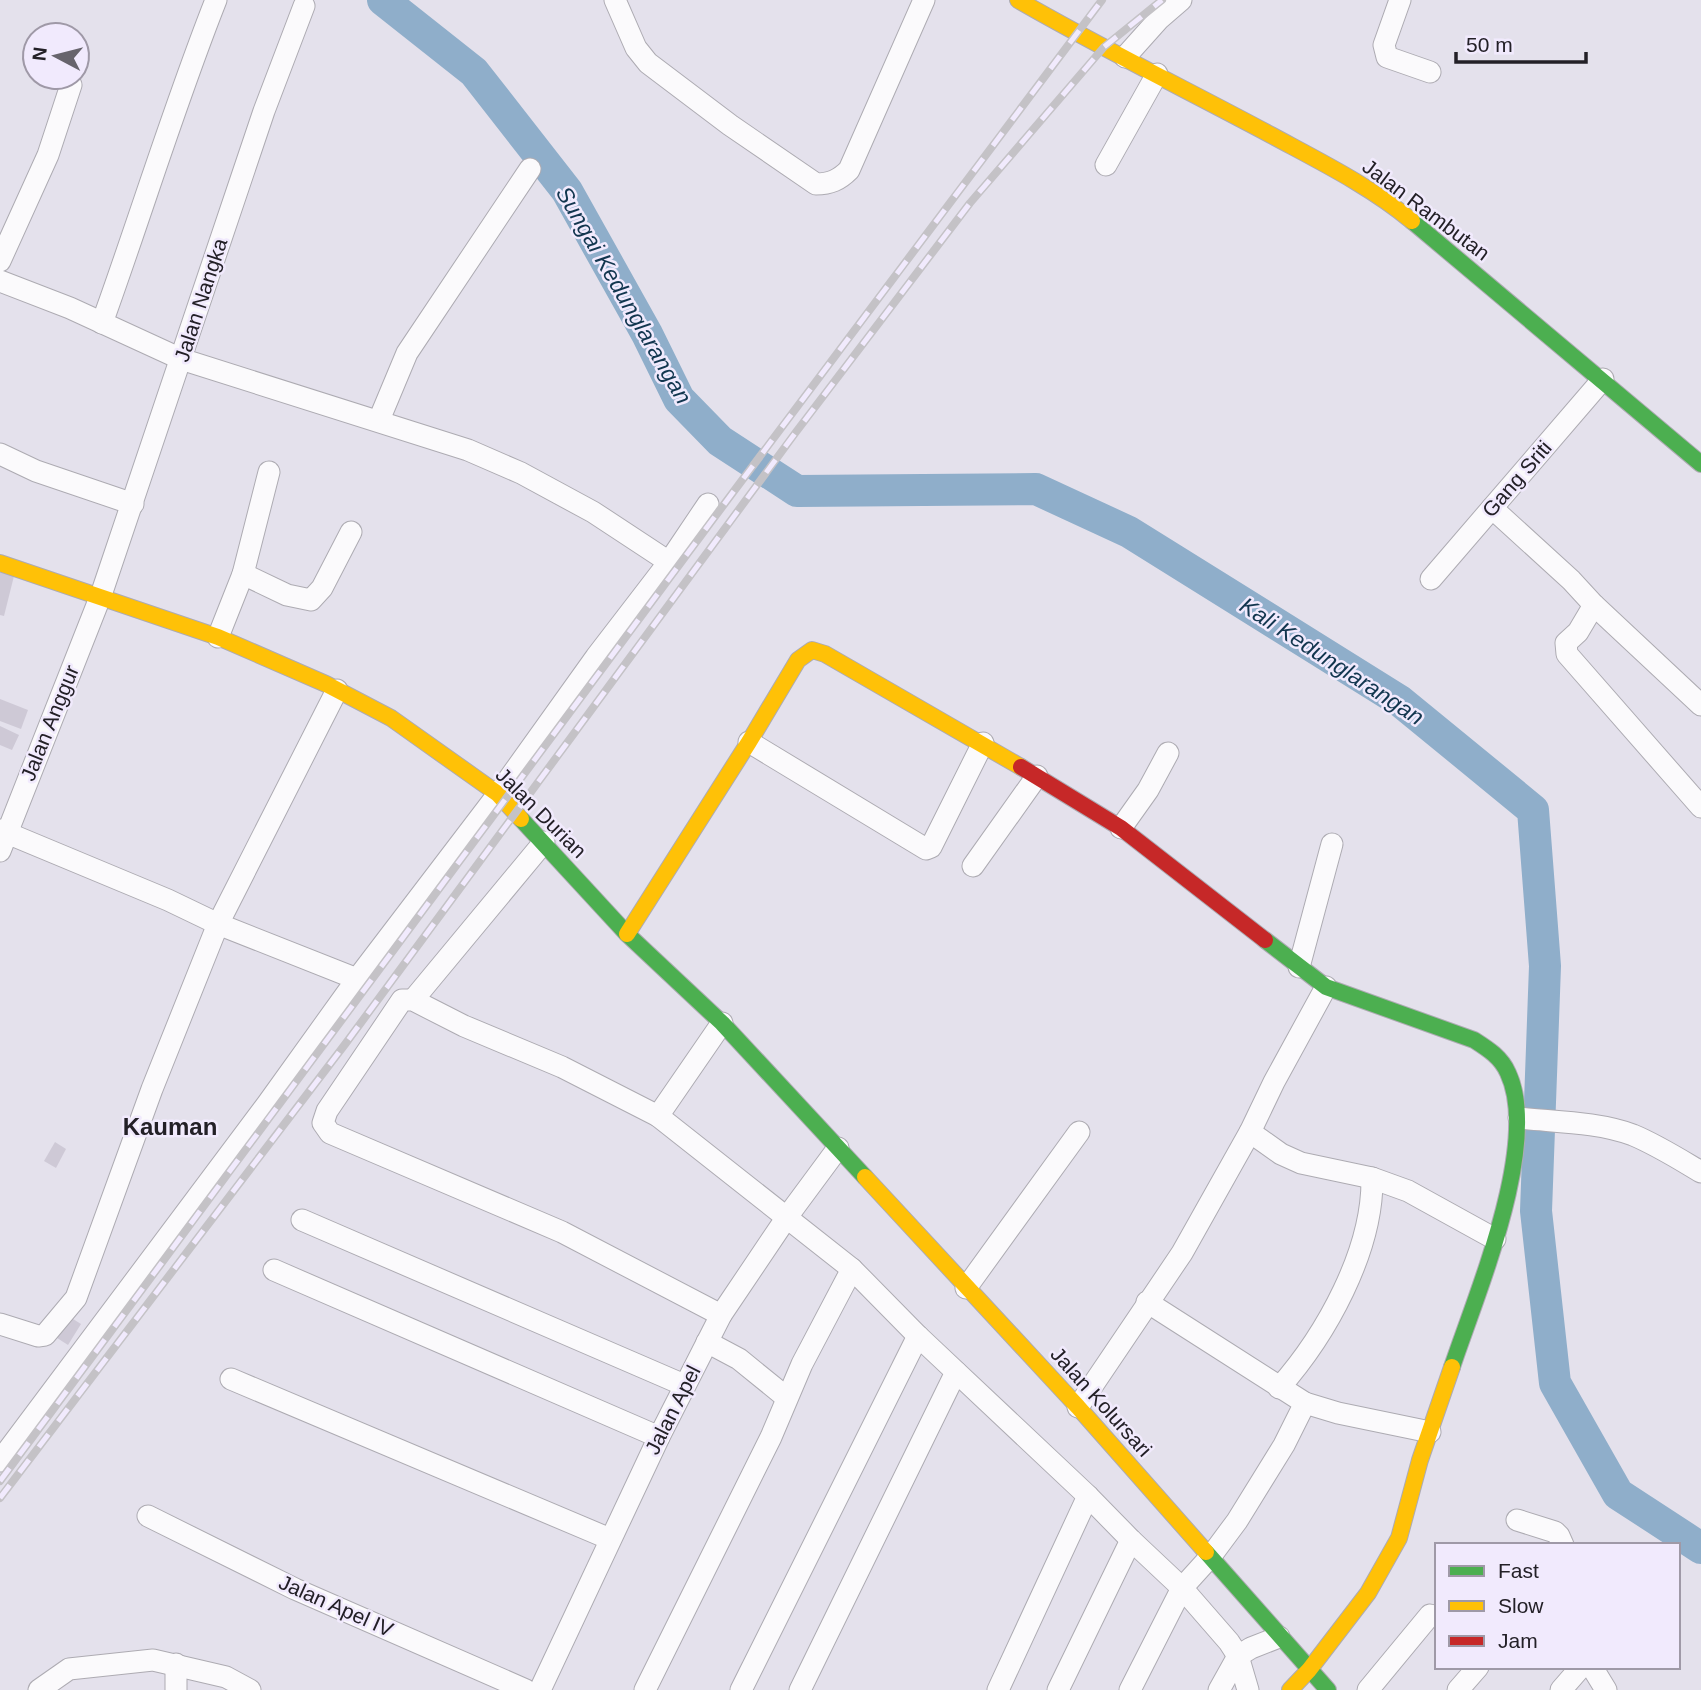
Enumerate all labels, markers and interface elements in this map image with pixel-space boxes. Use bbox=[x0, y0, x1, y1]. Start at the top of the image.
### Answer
north arrow bbox=[21, 21, 91, 91]
scale bar bbox=[1456, 21, 1586, 65]
text: 50 m bbox=[1466, 33, 1513, 56]
text: N bbox=[28, 46, 51, 62]
street label: Jalan Rambutan bbox=[1358, 154, 1494, 265]
water label: Sungai Kedunglarangan bbox=[551, 182, 697, 408]
street label: Jalan Nangka bbox=[170, 235, 231, 364]
street label: Gang Sriti bbox=[1477, 436, 1556, 521]
water label: Kali Kedunglarangan bbox=[1235, 592, 1429, 730]
street label: Jalan Anggur bbox=[16, 662, 83, 784]
street label: Jalan Durian bbox=[492, 763, 591, 862]
district label: Kauman bbox=[123, 1113, 217, 1140]
street label: Jalan Kolursari bbox=[1046, 1342, 1156, 1461]
street label: Jalan Apel bbox=[640, 1361, 705, 1458]
legend bbox=[1435, 1543, 1680, 1669]
text: Fast bbox=[1498, 1559, 1539, 1582]
street label: Jalan Apel IV bbox=[276, 1570, 397, 1641]
text: Slow bbox=[1498, 1594, 1544, 1617]
text: Jam bbox=[1498, 1629, 1538, 1652]

